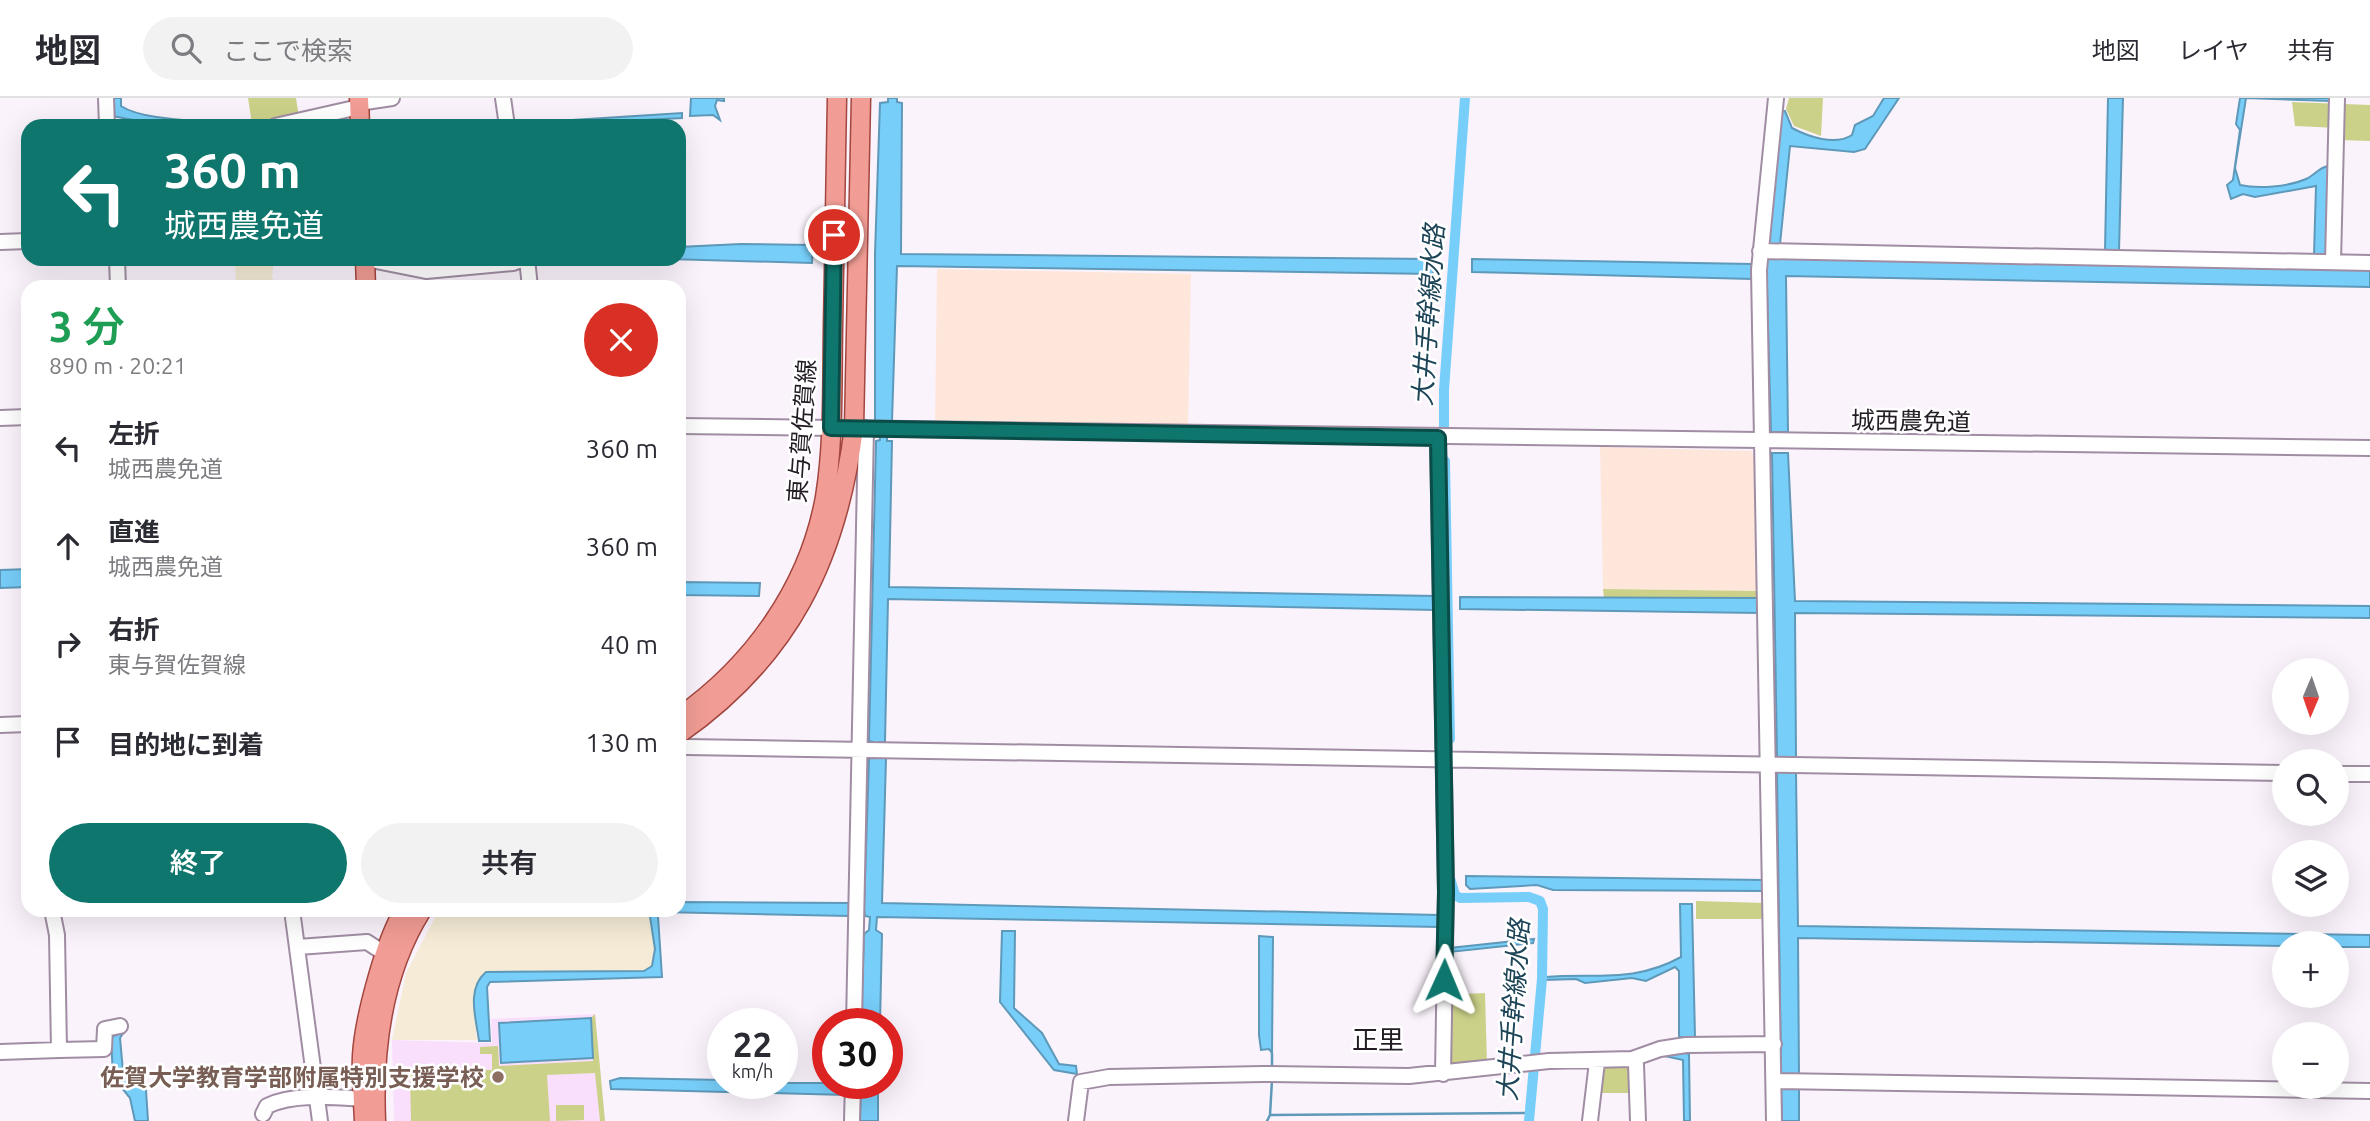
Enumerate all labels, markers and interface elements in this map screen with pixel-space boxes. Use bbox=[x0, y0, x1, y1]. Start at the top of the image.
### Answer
search box bbox=[143, 17, 633, 80]
icon: search bbox=[167, 29, 205, 67]
text: 地図 bbox=[35, 31, 101, 68]
text: ここで検索 bbox=[223, 36, 353, 65]
text: 地図 bbox=[2092, 37, 2140, 64]
text: レイヤ bbox=[2178, 37, 2249, 64]
text: 共有 bbox=[2287, 37, 2335, 64]
text: 360 m bbox=[164, 142, 301, 197]
icon: left bbox=[49, 147, 140, 238]
pin bbox=[804, 205, 864, 265]
text: 城西農免道 bbox=[164, 207, 324, 243]
icon: arrive bbox=[815, 216, 853, 254]
water label: 大井手幹線水路 bbox=[1407, 221, 1449, 407]
text: 3 分 bbox=[49, 303, 125, 350]
button: close bbox=[584, 303, 658, 377]
text: 890 m · 20:21 bbox=[49, 353, 187, 378]
street label: 東与賀佐賀線 bbox=[784, 358, 820, 504]
street label: 城西農免道 bbox=[1851, 406, 1971, 436]
text: 左折 bbox=[108, 419, 160, 448]
icon: left bbox=[49, 429, 87, 467]
text: 360 m bbox=[586, 434, 658, 463]
text: 城西農免道 bbox=[108, 456, 223, 481]
text: 直進 bbox=[108, 517, 160, 546]
icon: ahead bbox=[49, 527, 87, 565]
text: 360 m bbox=[586, 532, 658, 561]
text: 城西農免道 bbox=[108, 554, 223, 579]
text: 右折 bbox=[108, 615, 160, 644]
icon: right bbox=[49, 625, 87, 663]
text: 40 m bbox=[600, 630, 658, 659]
text: 東与賀佐賀線 bbox=[108, 652, 246, 677]
north arrow bbox=[2272, 658, 2348, 735]
map controls bbox=[2272, 658, 2349, 1099]
icon: arrive bbox=[49, 723, 87, 761]
text: 130 m bbox=[586, 728, 658, 757]
text: 目的地に到着 bbox=[108, 730, 264, 759]
button: search bbox=[2272, 749, 2349, 826]
button: 終了 bbox=[49, 823, 347, 903]
button: 共有 bbox=[361, 823, 658, 903]
button: layers bbox=[2272, 840, 2349, 917]
water label: 大井手幹線水路 bbox=[1492, 916, 1534, 1102]
button: + bbox=[2272, 931, 2349, 1008]
position arrow bbox=[1407, 943, 1481, 1017]
speed limit sign: 30 bbox=[812, 1008, 903, 1099]
button: − bbox=[2272, 1022, 2349, 1099]
text: 22 bbox=[733, 1024, 772, 1064]
district label: 正里 bbox=[1352, 1025, 1404, 1054]
text: km/h bbox=[732, 1061, 773, 1081]
place label: 佐賀大学教育学部附属特別支援学校 bbox=[100, 1064, 484, 1091]
marker: 佐賀大学教育学部附属特別支援学校 bbox=[490, 1069, 506, 1085]

